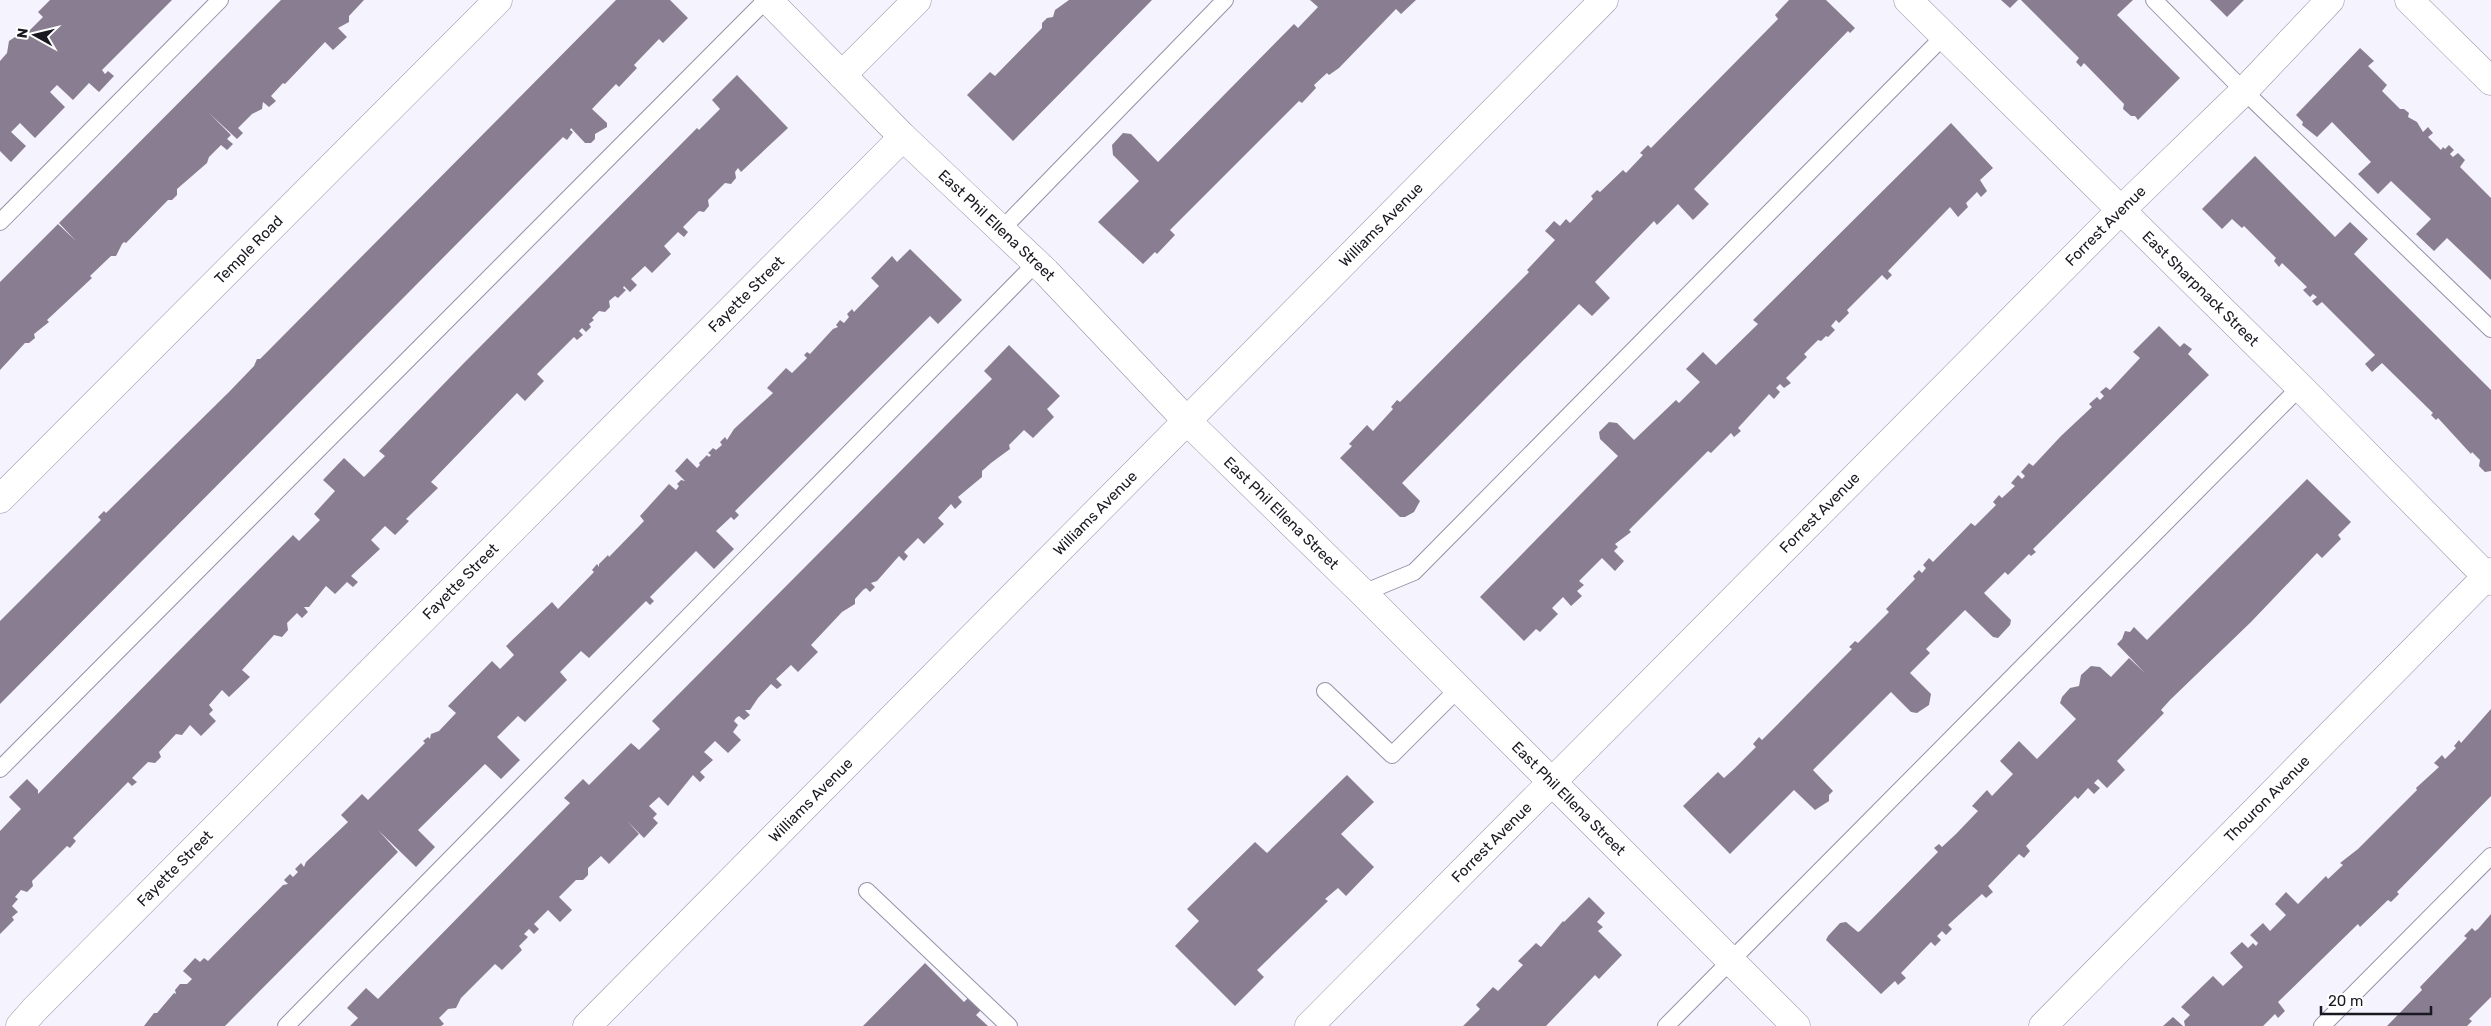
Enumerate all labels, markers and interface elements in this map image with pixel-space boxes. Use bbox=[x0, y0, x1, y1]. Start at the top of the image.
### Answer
north arrow bbox=[10, 10, 60, 60]
text: N bbox=[14, 27, 32, 39]
street label: East Phil Ellena Street bbox=[935, 166, 1059, 285]
street label: Williams Avenue bbox=[1335, 179, 1427, 271]
street label: Forrest Avenue bbox=[2061, 182, 2150, 270]
street label: Temple Road bbox=[211, 212, 287, 288]
street label: East Sharpnack Street bbox=[2139, 227, 2263, 350]
street label: Fayette Street bbox=[705, 252, 788, 336]
street label: East Phil Ellena Street bbox=[1220, 453, 1343, 573]
street label: Williams Avenue bbox=[1050, 467, 1141, 559]
street label: Forrest Avenue bbox=[1776, 469, 1864, 557]
street label: Fayette Street bbox=[419, 539, 502, 623]
street label: East Phil Ellena Street bbox=[1508, 738, 1629, 859]
street label: Thouron Avenue bbox=[2221, 752, 2314, 846]
street label: Williams Avenue bbox=[765, 754, 857, 846]
street label: Forrest Avenue bbox=[1448, 798, 1536, 886]
street label: Fayette Street bbox=[133, 827, 217, 910]
scale bar bbox=[2321, 984, 2431, 1016]
text: 20 m bbox=[2328, 992, 2363, 1010]

